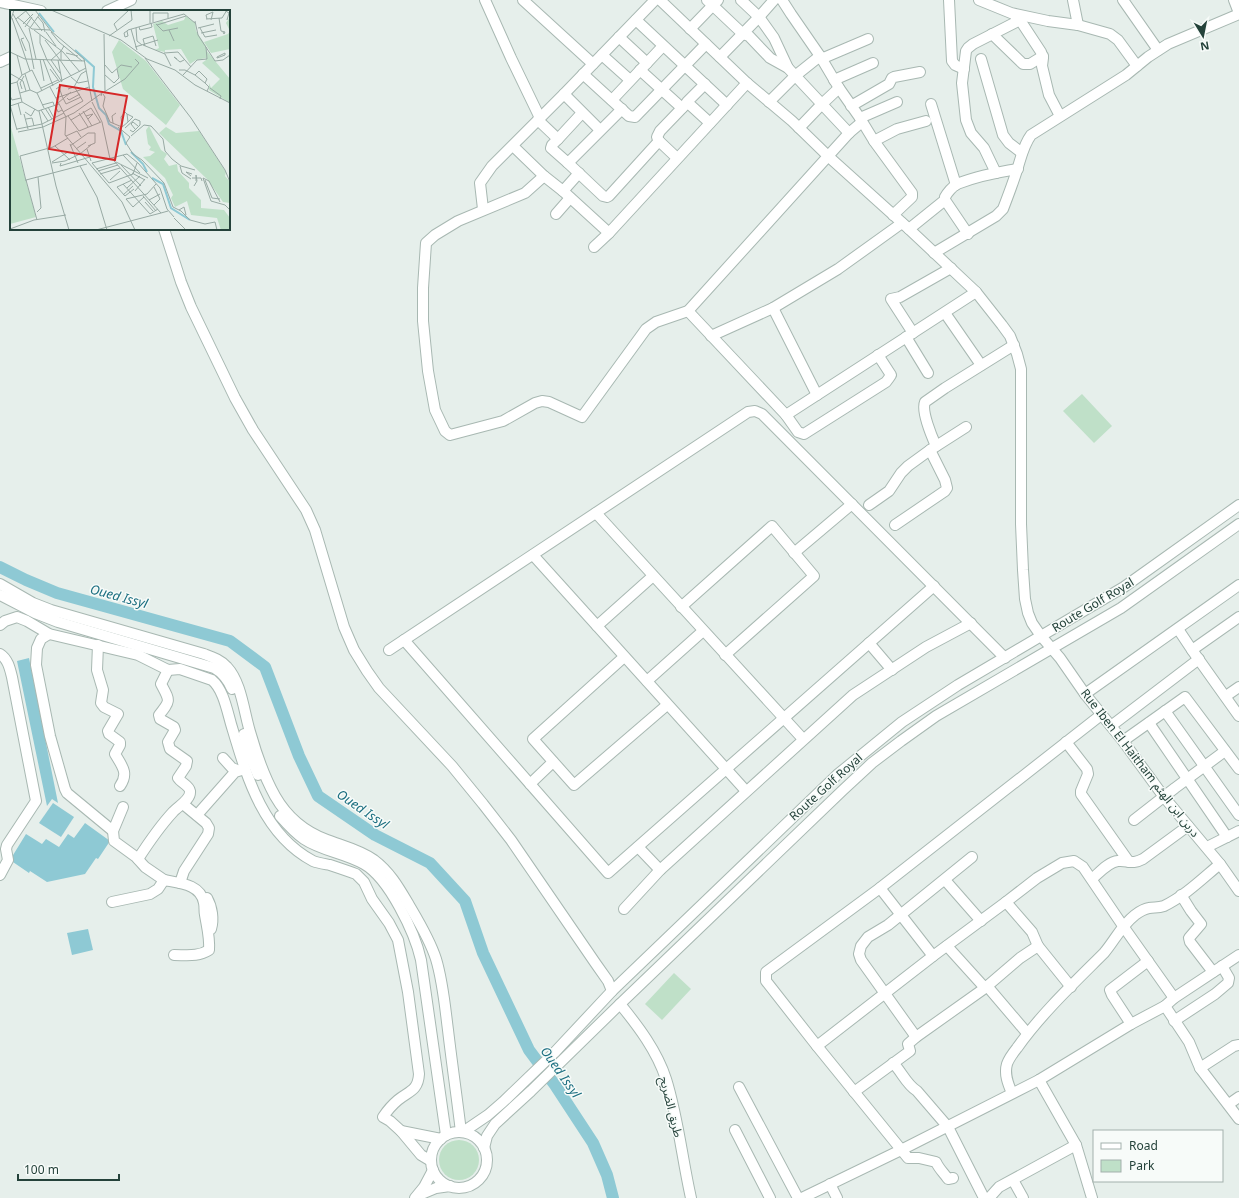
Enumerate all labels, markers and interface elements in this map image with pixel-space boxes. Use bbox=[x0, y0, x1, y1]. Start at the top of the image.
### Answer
inset map bbox=[10, 10, 230, 230]
north arrow bbox=[1183, 16, 1223, 56]
text: N bbox=[1199, 38, 1211, 55]
street label: Route Golf Royal bbox=[1048, 573, 1137, 636]
water label: Oued Issyl bbox=[88, 580, 151, 613]
street label: Rue Iben El Haitham دربن ابن الهثم bbox=[1076, 685, 1204, 841]
street label: Route Golf Royal bbox=[785, 749, 866, 824]
water label: Oued Issyl bbox=[333, 785, 393, 833]
water label: Oued Issyl bbox=[537, 1043, 586, 1102]
street label: طريق الضريح bbox=[655, 1075, 687, 1139]
legend bbox=[1093, 1130, 1223, 1182]
text: Road bbox=[1129, 1137, 1158, 1154]
scale bar bbox=[18, 1156, 119, 1182]
text: Park bbox=[1129, 1157, 1155, 1174]
text: 100 m bbox=[24, 1161, 59, 1178]

